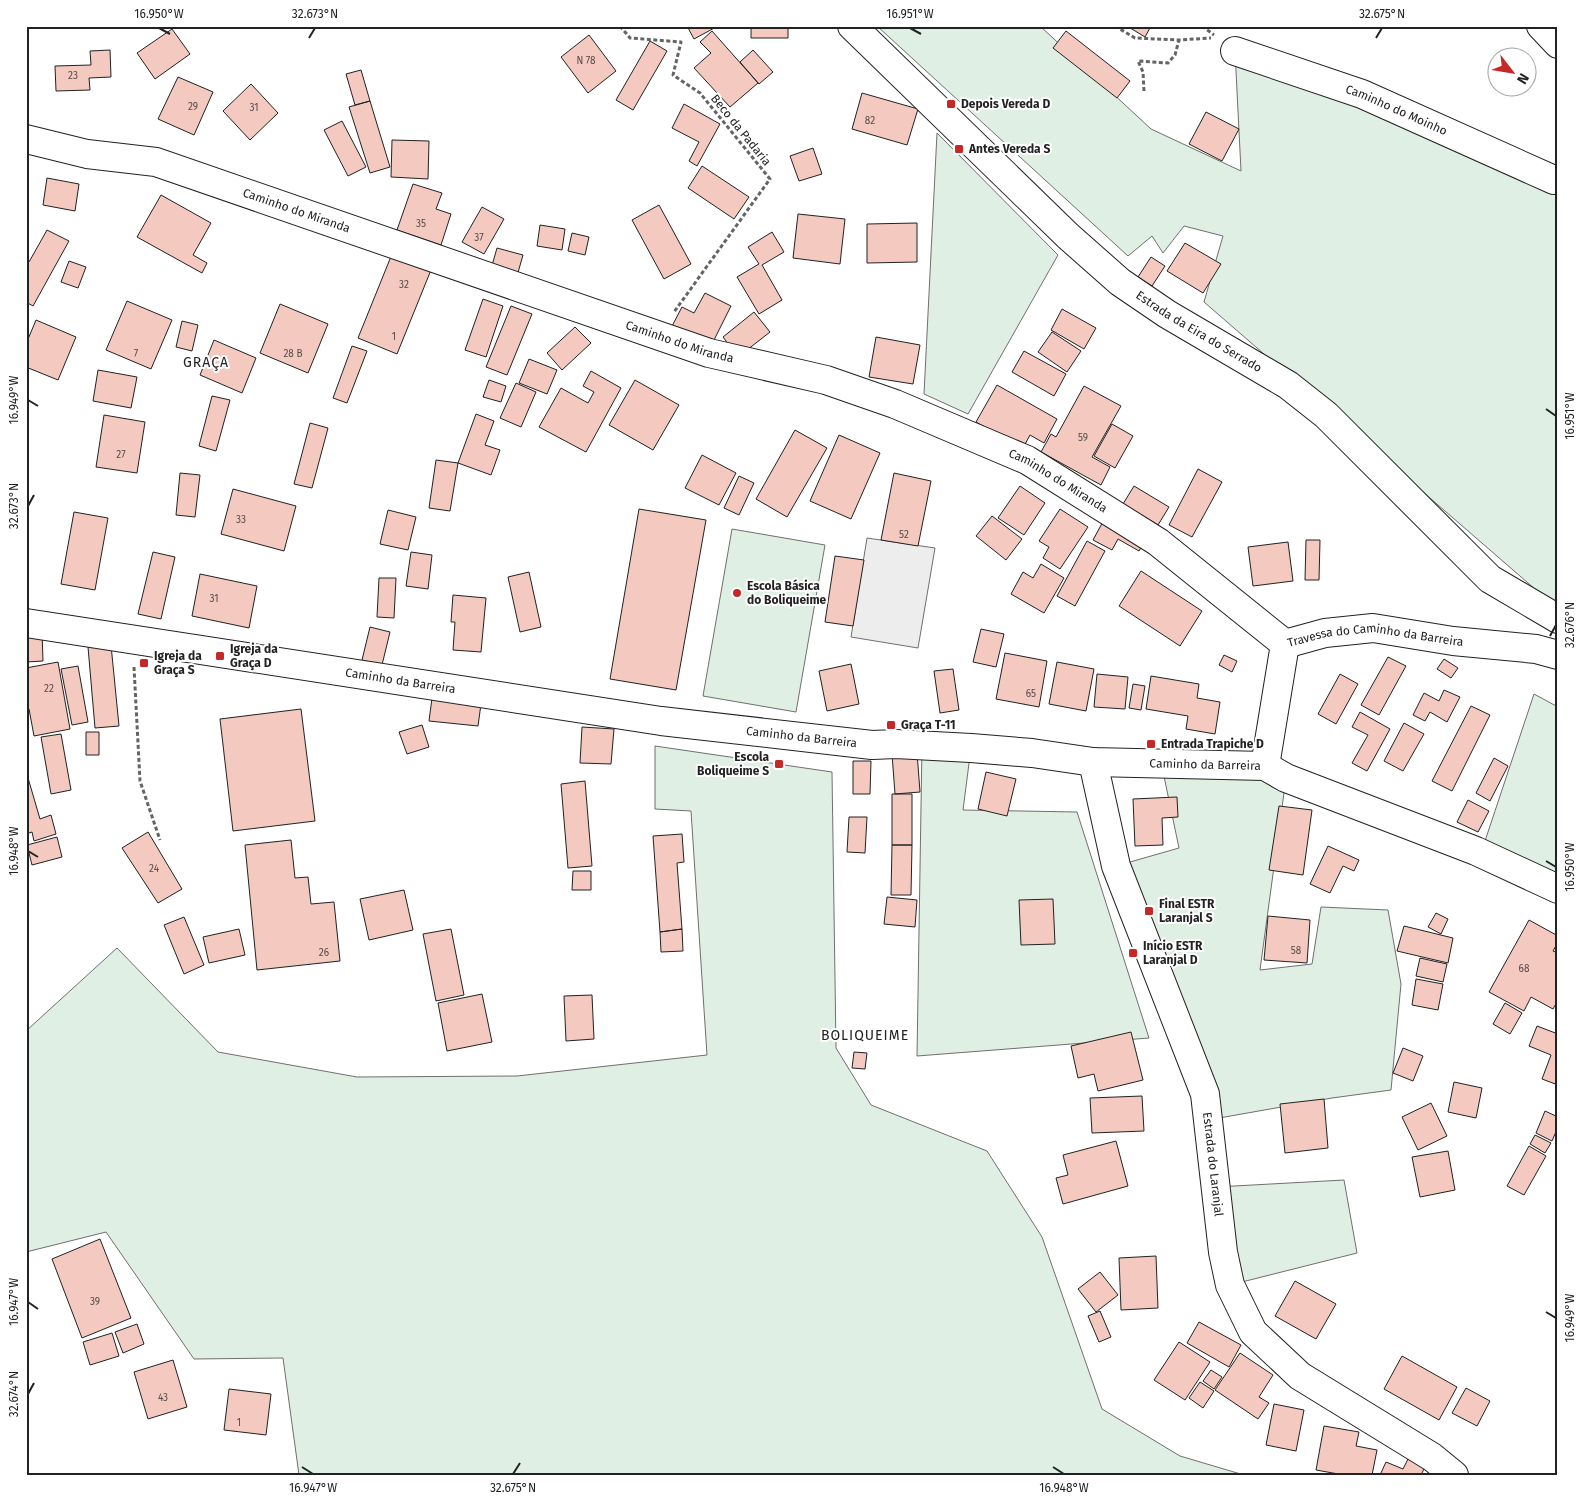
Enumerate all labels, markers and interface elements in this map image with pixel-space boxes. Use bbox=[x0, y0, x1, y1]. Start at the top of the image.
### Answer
text: 16.950°W bbox=[134, 7, 184, 21]
text: 32.673°N bbox=[292, 7, 338, 21]
text: 16.951°W bbox=[886, 7, 934, 21]
text: 32.675°N bbox=[1359, 7, 1405, 21]
north arrow bbox=[1486, 48, 1536, 98]
house number: N 78 bbox=[576, 55, 596, 67]
house number: 23 bbox=[68, 70, 78, 82]
text: N bbox=[1513, 70, 1532, 87]
street label: Caminho do Moinho bbox=[1344, 82, 1449, 138]
street label: Beco da Padaria bbox=[708, 92, 774, 168]
place label: Depois Vereda D bbox=[961, 97, 1050, 111]
marker: Depois Vereda D bbox=[945, 98, 957, 110]
house number: 29 bbox=[188, 101, 198, 113]
house number: 31 bbox=[249, 102, 259, 114]
house number: 82 bbox=[865, 115, 875, 127]
place label: Antes Vereda S bbox=[968, 142, 1051, 156]
marker: Antes Vereda S bbox=[953, 143, 965, 155]
street label: Caminho do Miranda bbox=[241, 186, 352, 236]
house number: 35 bbox=[416, 218, 426, 230]
house number: 37 bbox=[474, 232, 484, 244]
house number: 32 bbox=[399, 279, 409, 291]
street label: Estrada da Eira do Serrado bbox=[1133, 288, 1264, 375]
street label: Caminho do Miranda bbox=[624, 318, 735, 365]
house number: 1 bbox=[392, 331, 396, 343]
house number: 7 bbox=[134, 348, 139, 360]
house number: 28 B bbox=[283, 348, 303, 360]
district label: GRAÇA bbox=[183, 354, 229, 371]
text: 16.949°W bbox=[7, 375, 21, 424]
text: 16.951°W bbox=[1563, 392, 1577, 440]
house number: 59 bbox=[1078, 432, 1088, 444]
street label: Caminho do Miranda bbox=[1007, 446, 1110, 516]
house number: 27 bbox=[116, 449, 126, 461]
text: 32.673°N bbox=[7, 483, 21, 529]
house number: 33 bbox=[236, 514, 246, 526]
house number: 52 bbox=[899, 529, 909, 541]
place label: Escola Básica do Boliqueime bbox=[747, 579, 827, 607]
marker: Escola Básica do Boliqueime bbox=[731, 587, 743, 599]
house number: 31 bbox=[209, 593, 219, 605]
text: 32.676°N bbox=[1563, 602, 1577, 648]
street label: Travessa do Caminho da Barreira bbox=[1286, 621, 1464, 650]
place label: Igreja da Graça D bbox=[230, 642, 278, 671]
place label: Igreja da Graça S bbox=[154, 649, 202, 678]
marker: Igreja da Graça D bbox=[214, 650, 226, 662]
marker: Igreja da Graça S bbox=[138, 657, 150, 669]
street label: Caminho da Barreira bbox=[344, 665, 457, 696]
house number: 22 bbox=[44, 683, 54, 695]
house number: 65 bbox=[1026, 688, 1036, 700]
place label: Graça T-11 bbox=[901, 718, 956, 733]
marker: Graça T-11 bbox=[885, 719, 897, 731]
street label: Caminho da Barreira bbox=[745, 724, 858, 750]
place label: Entrada Trapiche D bbox=[1161, 737, 1264, 751]
marker: Entrada Trapiche D bbox=[1145, 738, 1157, 750]
place label: Escola Boliqueime S bbox=[697, 750, 769, 778]
street label: Caminho da Barreira bbox=[1149, 756, 1261, 773]
marker: Escola Boliqueime S bbox=[773, 758, 785, 770]
text: 16.948°W bbox=[7, 826, 21, 876]
text: 16.950°W bbox=[1563, 842, 1577, 892]
house number: 24 bbox=[149, 863, 160, 875]
place label: Final ESTR Laranjal S bbox=[1159, 897, 1215, 925]
marker: Final ESTR Laranjal S bbox=[1143, 905, 1155, 917]
place label: Início ESTR Laranjal D bbox=[1143, 939, 1203, 967]
house number: 58 bbox=[1291, 945, 1302, 957]
house number: 26 bbox=[319, 947, 329, 959]
marker: Início ESTR Laranjal D bbox=[1127, 947, 1139, 959]
house number: 68 bbox=[1519, 963, 1530, 975]
district label: BOLIQUEIME bbox=[821, 1027, 909, 1044]
street label: Estrada do Laranjal bbox=[1200, 1111, 1226, 1218]
text: 16.947°W bbox=[7, 1278, 21, 1326]
text: 16.949°W bbox=[1563, 1293, 1577, 1342]
house number: 39 bbox=[90, 1296, 100, 1308]
text: 32.674°N bbox=[7, 1371, 21, 1417]
house number: 43 bbox=[158, 1392, 168, 1404]
house number: 1 bbox=[237, 1417, 241, 1429]
text: 16.947°W bbox=[289, 1481, 337, 1495]
text: 32.675°N bbox=[490, 1481, 536, 1495]
text: 16.948°W bbox=[1039, 1481, 1089, 1495]

